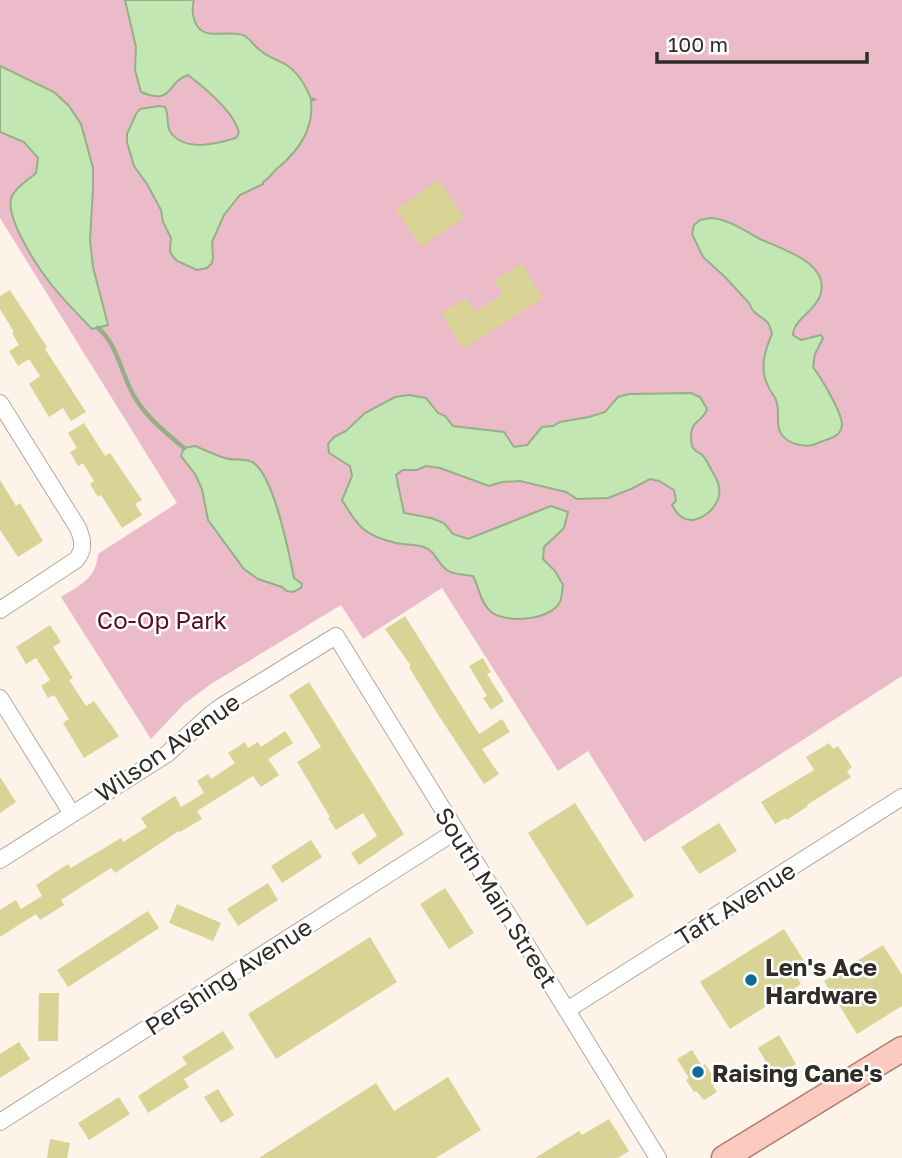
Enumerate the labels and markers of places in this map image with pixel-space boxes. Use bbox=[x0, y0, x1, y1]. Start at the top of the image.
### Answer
place label: Len's Ace Hardware bbox=[765, 952, 877, 1009]
marker: Len's Ace Hardware bbox=[743, 972, 759, 988]
place label: Raising Cane's bbox=[712, 1058, 883, 1087]
marker: Raising Cane's bbox=[690, 1064, 706, 1080]

